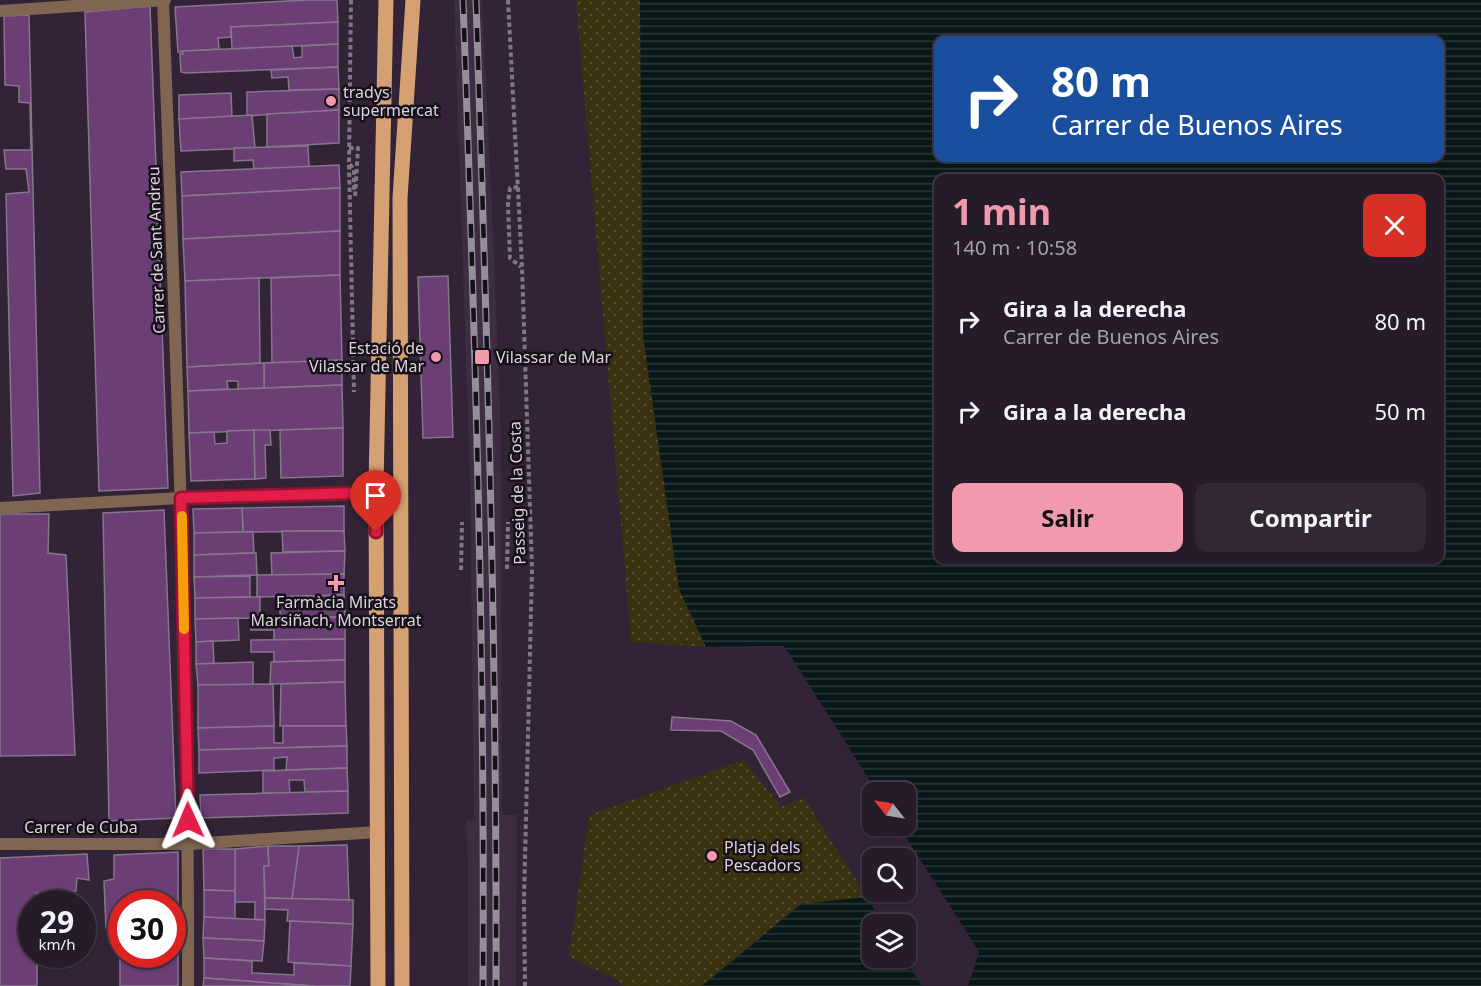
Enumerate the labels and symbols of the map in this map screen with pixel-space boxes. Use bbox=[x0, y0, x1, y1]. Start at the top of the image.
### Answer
place label: tradys supermercat bbox=[343, 81, 439, 121]
marker: tradys supermercat bbox=[324, 94, 338, 108]
street label: Carrer de Sant Andreu bbox=[142, 166, 170, 334]
place label: Estació de Vilassar de Mar bbox=[309, 337, 424, 377]
place label: Vilassar de Mar bbox=[496, 346, 611, 368]
marker: Vilassar de Mar bbox=[473, 348, 491, 366]
marker: Estació de Vilassar de Mar bbox=[429, 350, 443, 364]
street label: Passeig de la Costa bbox=[504, 421, 530, 565]
pin bbox=[350, 470, 401, 532]
marker: Farmàcia Mirats Marsiñach, Montserrat bbox=[329, 576, 343, 590]
place label: Farmàcia Mirats Marsiñach, Montserrat bbox=[251, 591, 422, 631]
north arrow bbox=[862, 782, 916, 836]
position arrow bbox=[156, 788, 220, 852]
street label: Carrer de Cuba bbox=[24, 816, 138, 838]
place label: Platja dels Pescadors bbox=[724, 836, 801, 876]
marker: Platja dels Pescadors bbox=[705, 849, 719, 863]
speed limit sign: 30 bbox=[108, 890, 186, 968]

